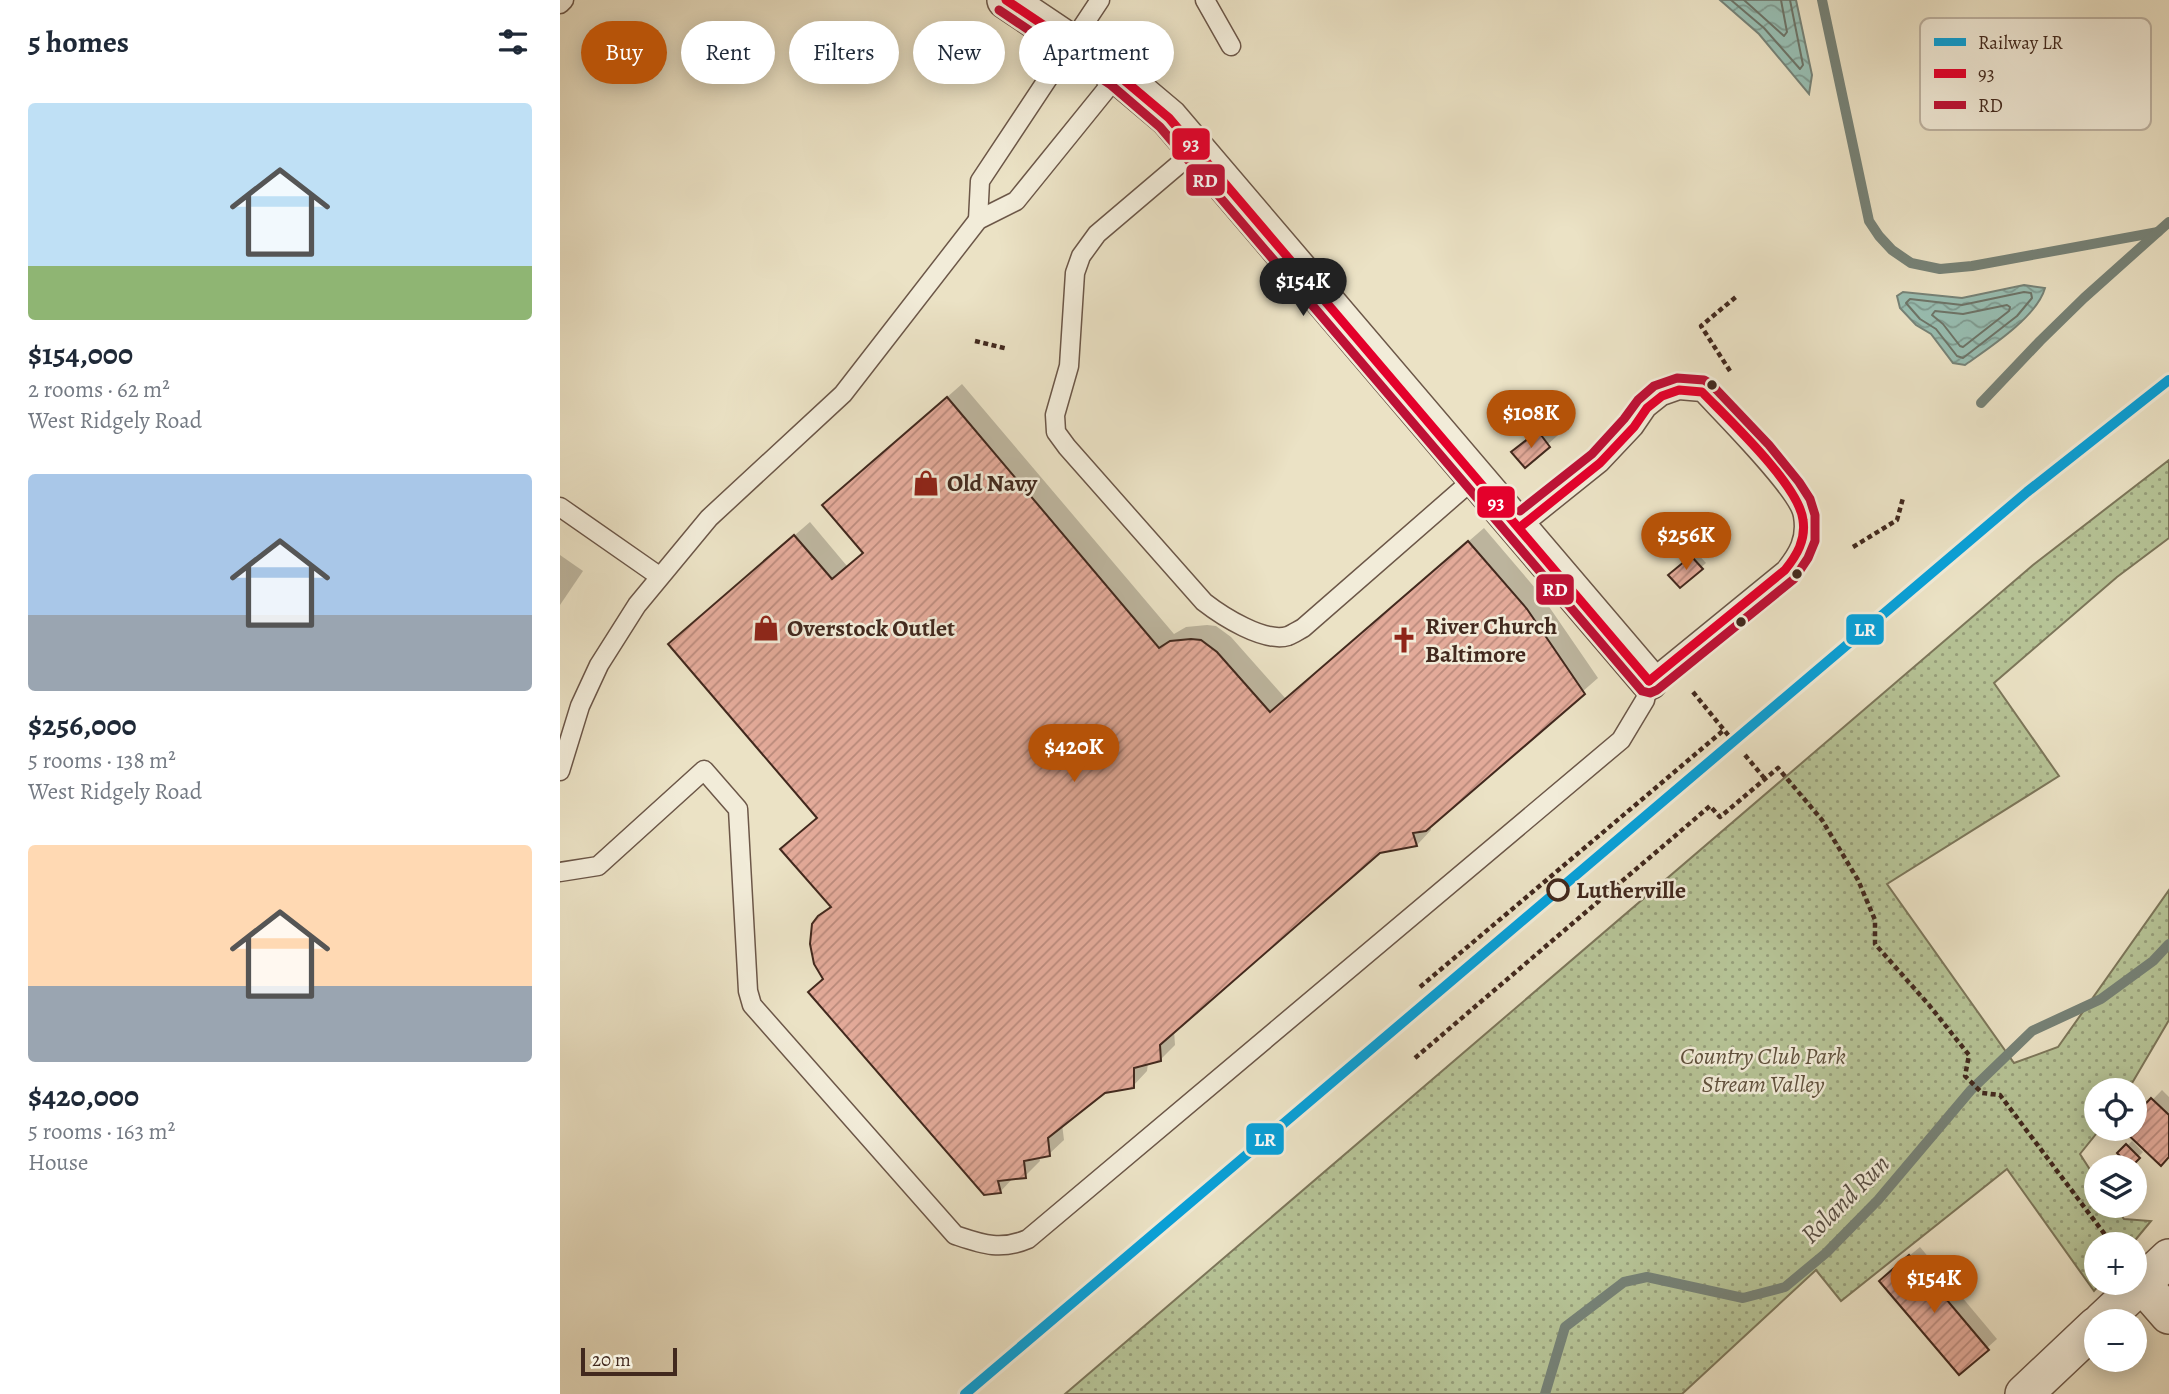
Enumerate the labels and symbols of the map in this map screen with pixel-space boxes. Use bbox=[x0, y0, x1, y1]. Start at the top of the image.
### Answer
legend bbox=[1920, 18, 2151, 130]
text: Railway LR bbox=[1978, 30, 2063, 56]
text: 93 bbox=[1978, 61, 1995, 87]
text: RD bbox=[1978, 93, 2003, 119]
line badge: 93 bbox=[1171, 127, 1211, 161]
text: 93 bbox=[1183, 131, 1199, 157]
line badge: RD bbox=[1185, 163, 1226, 197]
text: RD bbox=[1192, 168, 1218, 194]
pin: $154K bbox=[1254, 258, 1352, 318]
unlabelled marker bbox=[1705, 378, 1719, 392]
pin: $108K bbox=[1482, 391, 1580, 450]
place label: Old Navy bbox=[947, 467, 1038, 499]
shop icon: Old Navy bbox=[911, 468, 941, 498]
line badge: 93 bbox=[1476, 485, 1516, 519]
text: 93 bbox=[1488, 490, 1504, 516]
pin: $256K bbox=[1637, 512, 1735, 572]
unlabelled marker bbox=[1790, 567, 1804, 581]
line badge: RD bbox=[1535, 573, 1575, 606]
text: RD bbox=[1542, 577, 1568, 603]
place label: River Church Baltimore bbox=[1425, 610, 1557, 670]
place label: Overstock Outlet bbox=[787, 612, 955, 644]
shop icon: Overstock Outlet bbox=[751, 613, 781, 643]
line badge: LR bbox=[1845, 613, 1885, 646]
unlabelled marker bbox=[1734, 615, 1748, 629]
text: LR bbox=[1854, 617, 1877, 643]
church icon: River Church Baltimore bbox=[1389, 625, 1419, 655]
pin: $420K bbox=[1025, 724, 1123, 784]
place label: Lutherville bbox=[1576, 874, 1686, 906]
marker: Lutherville bbox=[1547, 879, 1569, 901]
park label: Country Club Park Stream Valley bbox=[1680, 1040, 1846, 1100]
line badge: LR bbox=[1245, 1122, 1285, 1156]
text: LR bbox=[1254, 1127, 1277, 1153]
water label: Roland Run bbox=[1793, 1147, 1897, 1251]
pin: $154K bbox=[1885, 1256, 1983, 1315]
scale bar bbox=[581, 1345, 677, 1377]

